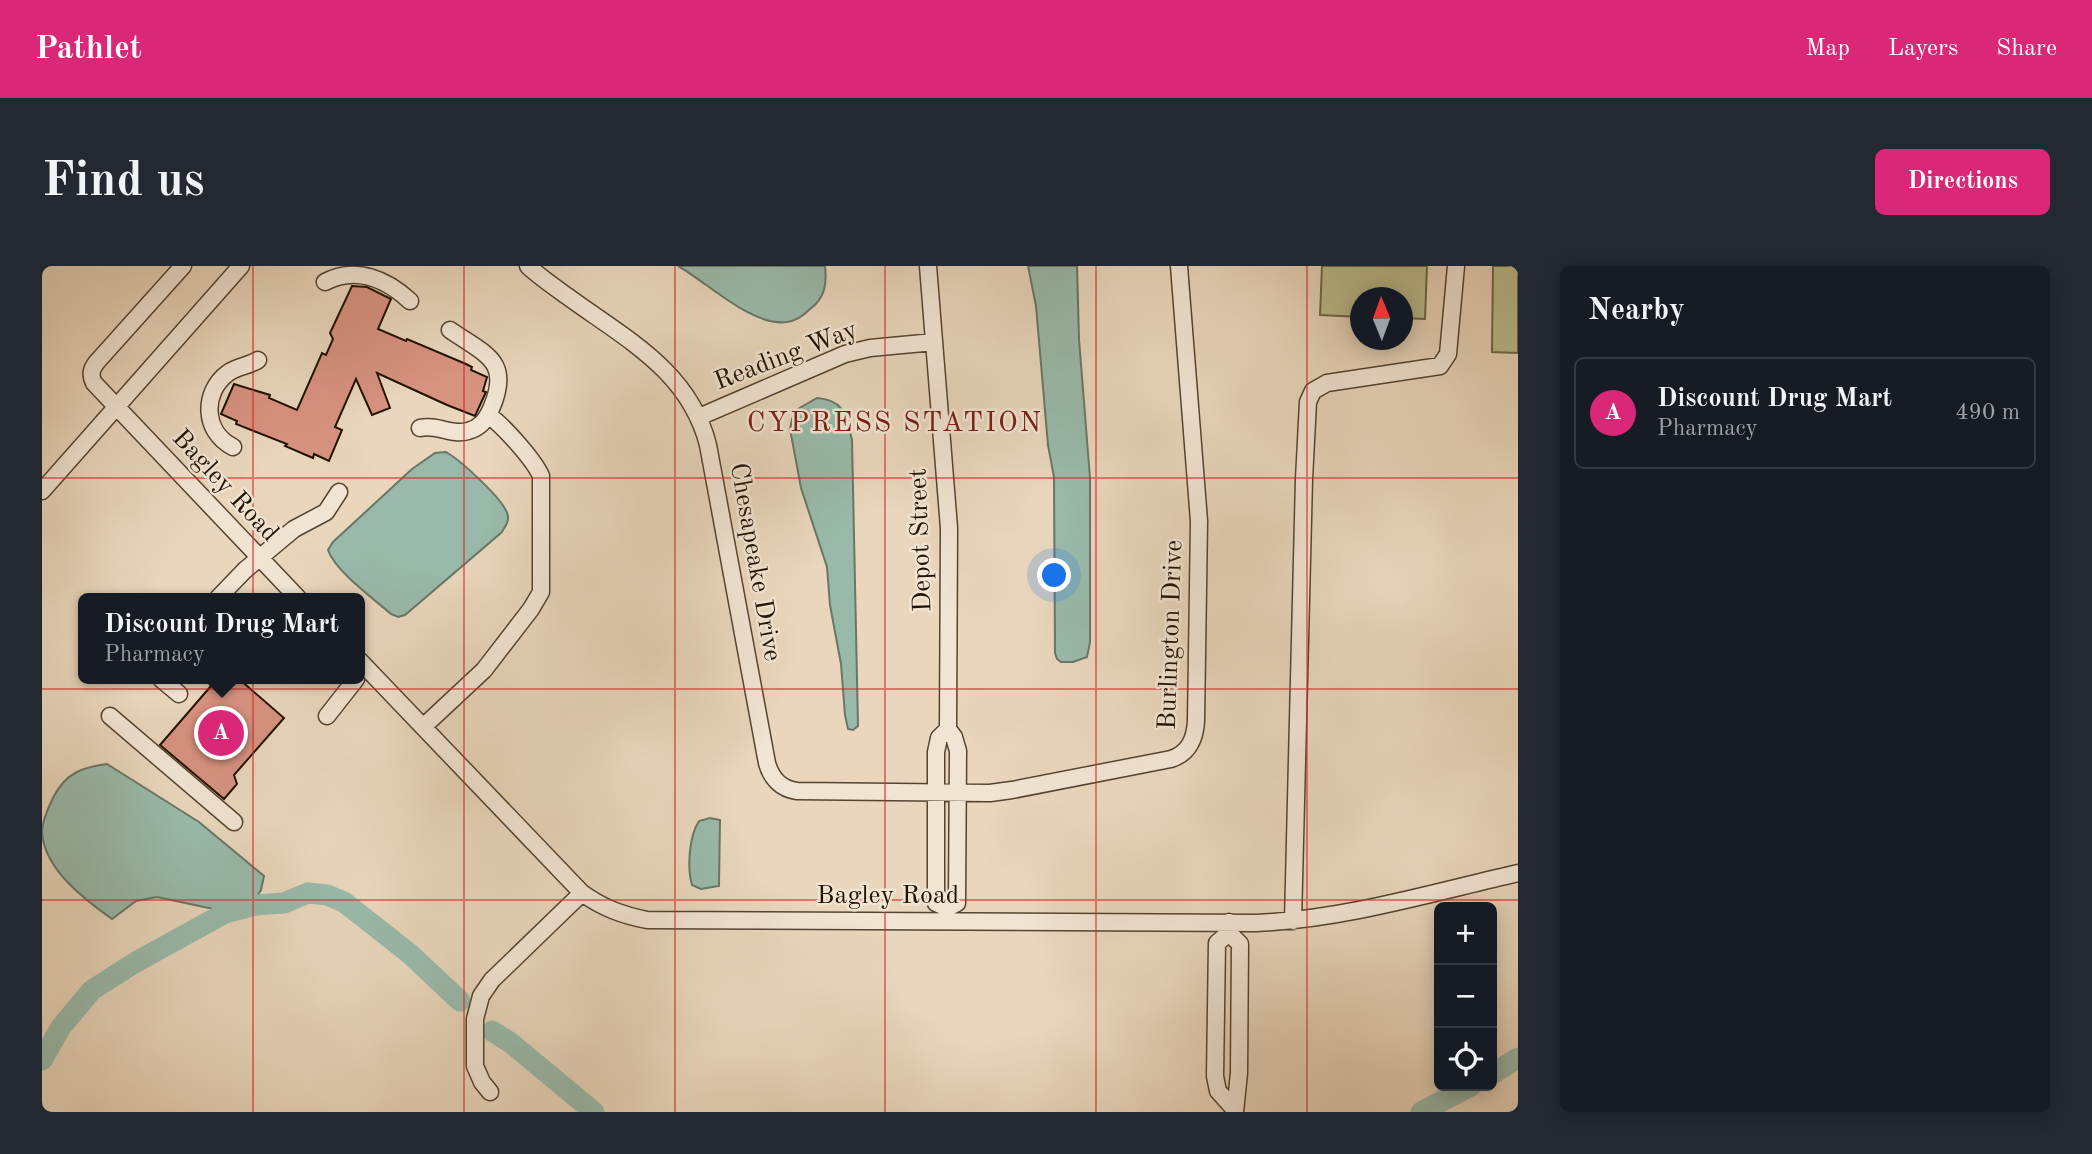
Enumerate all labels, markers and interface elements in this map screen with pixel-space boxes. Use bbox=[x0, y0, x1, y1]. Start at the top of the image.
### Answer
text: Pathlet bbox=[35, 33, 142, 66]
text: Map bbox=[1806, 37, 1850, 61]
text: Layers bbox=[1888, 37, 1958, 61]
text: Share bbox=[1996, 37, 2057, 61]
button: Directions bbox=[1875, 149, 2050, 215]
text: Find us bbox=[42, 158, 205, 207]
north arrow bbox=[1350, 287, 1413, 350]
text: Nearby bbox=[1588, 296, 1685, 326]
street label: Reading Way bbox=[711, 317, 861, 395]
text: Discount Drug Mart bbox=[1657, 386, 1892, 412]
text: A bbox=[1604, 401, 1622, 424]
text: 490 m bbox=[1955, 401, 2020, 424]
district label: CYPRESS STATION bbox=[747, 410, 1043, 438]
text: Pharmacy bbox=[1657, 417, 1758, 440]
street label: Bagley Road bbox=[167, 425, 283, 547]
street label: Chesapeake Drive bbox=[725, 461, 785, 663]
street label: Depot Street bbox=[905, 468, 937, 612]
street label: Burlington Drive bbox=[1155, 539, 1187, 731]
your location bbox=[1037, 558, 1071, 592]
popup bbox=[78, 593, 365, 684]
text: Discount Drug Mart bbox=[104, 612, 339, 638]
text: Pharmacy bbox=[104, 643, 205, 666]
pin: A bbox=[198, 707, 244, 759]
street label: Bagley Road bbox=[817, 883, 959, 909]
map controls bbox=[1434, 902, 1497, 1091]
button: + bbox=[1434, 902, 1497, 965]
button: − bbox=[1434, 965, 1497, 1028]
button: locate bbox=[1434, 1028, 1497, 1091]

